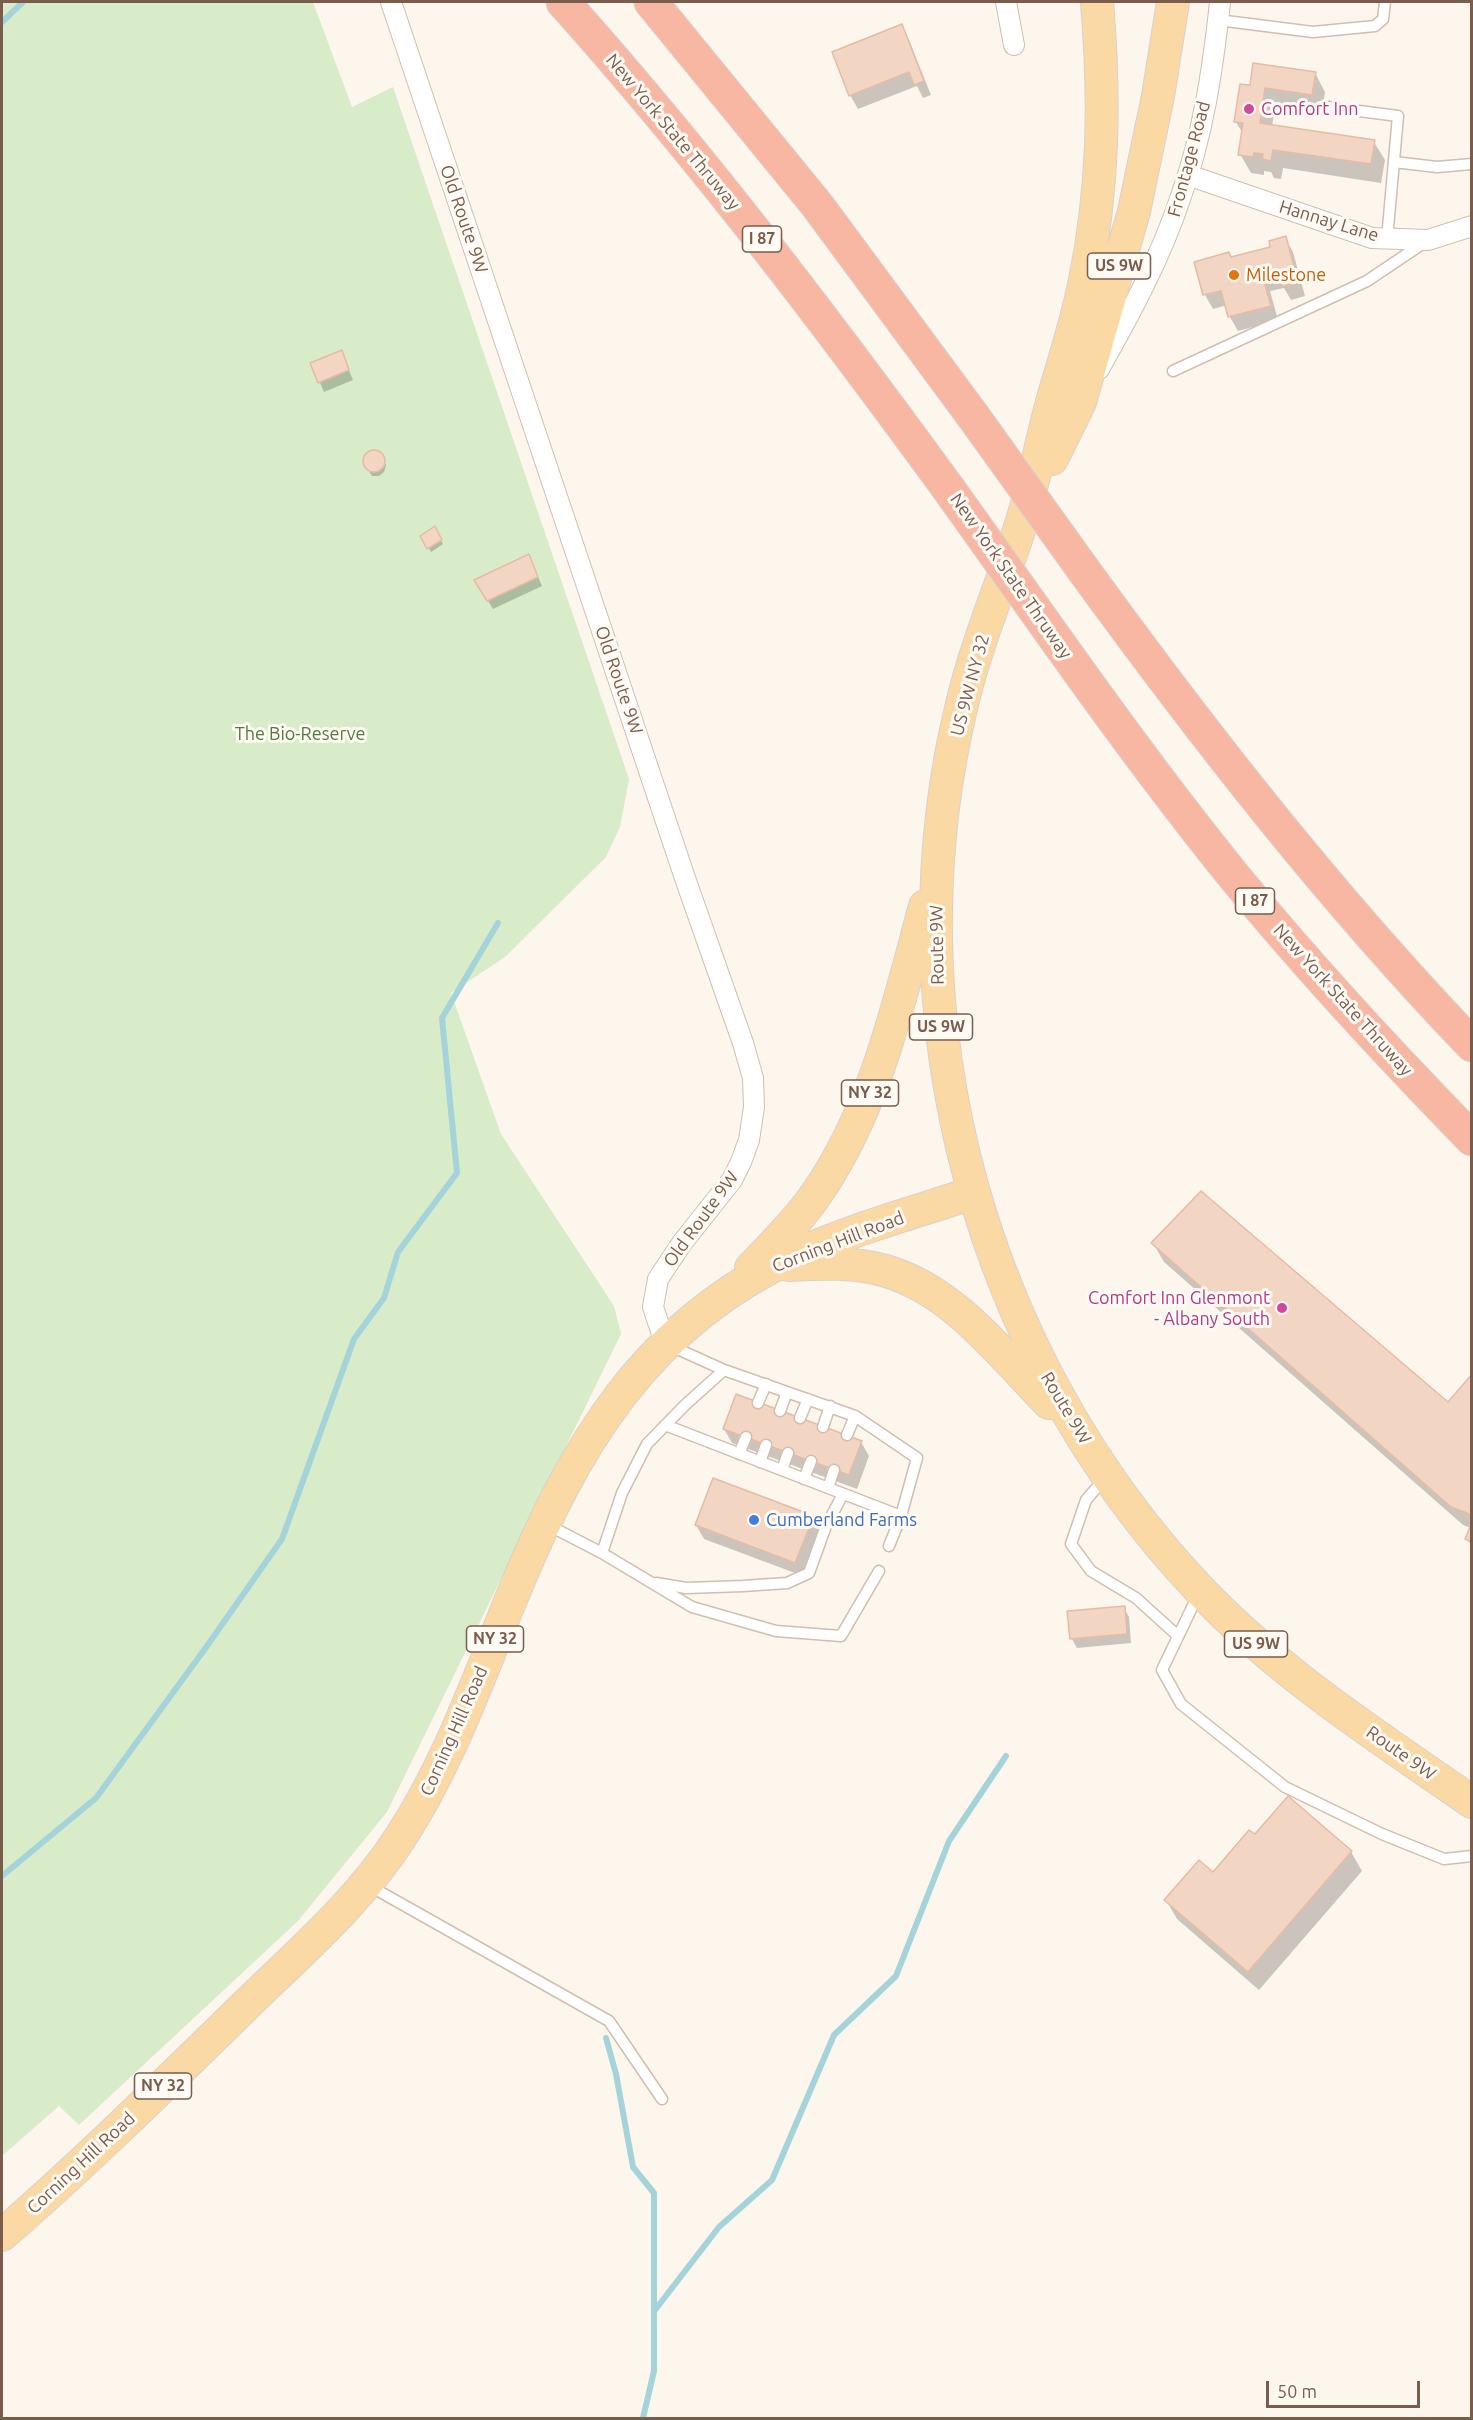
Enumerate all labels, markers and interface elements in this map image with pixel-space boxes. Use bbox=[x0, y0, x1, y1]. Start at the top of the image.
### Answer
street label: New York State Thruway bbox=[601, 50, 745, 214]
place label: Comfort Inn bbox=[1261, 98, 1359, 120]
street label: Frontage Road bbox=[1163, 99, 1215, 219]
marker: Comfort Inn bbox=[1242, 102, 1256, 116]
street label: Old Route 9W bbox=[435, 162, 493, 276]
street label: Hannay Lane bbox=[1277, 196, 1381, 246]
road number: I 87 bbox=[742, 226, 782, 252]
road number: US 9W bbox=[1088, 253, 1150, 279]
place label: Milestone bbox=[1246, 264, 1326, 286]
marker: Milestone bbox=[1227, 268, 1241, 282]
street label: New York State Thruway bbox=[946, 489, 1076, 663]
street label: Old Route 9W bbox=[590, 623, 648, 737]
street label: US 9W NY 32 bbox=[946, 632, 994, 738]
park label: The Bio-Reserve bbox=[235, 723, 365, 745]
road number: I 87 bbox=[1236, 888, 1274, 914]
street label: Route 9W bbox=[926, 905, 948, 985]
street label: New York State Thruway bbox=[1269, 920, 1417, 1080]
road number: US 9W bbox=[910, 1014, 972, 1040]
road number: NY 32 bbox=[842, 1080, 898, 1106]
street label: Old Route 9W bbox=[659, 1167, 743, 1271]
street label: Corning Hill Road bbox=[769, 1207, 907, 1277]
place label: Comfort Inn Glenmont - Albany South bbox=[1088, 1287, 1270, 1330]
marker: Comfort Inn Glenmont - Albany South bbox=[1275, 1301, 1289, 1315]
street label: Route 9W bbox=[1036, 1368, 1096, 1448]
place label: Cumberland Farms bbox=[766, 1509, 917, 1531]
marker: Cumberland Farms bbox=[747, 1513, 761, 1527]
road number: NY 32 bbox=[466, 1626, 524, 1652]
road number: US 9W bbox=[1224, 1631, 1288, 1657]
street label: Corning Hill Road bbox=[416, 1663, 492, 1799]
street label: Route 9W bbox=[1362, 1721, 1440, 1785]
road number: NY 32 bbox=[134, 2073, 192, 2099]
street label: Corning Hill Road bbox=[23, 2107, 139, 2219]
scale bar bbox=[1269, 2369, 1424, 2407]
text: 50 m bbox=[1277, 2381, 1317, 2401]

